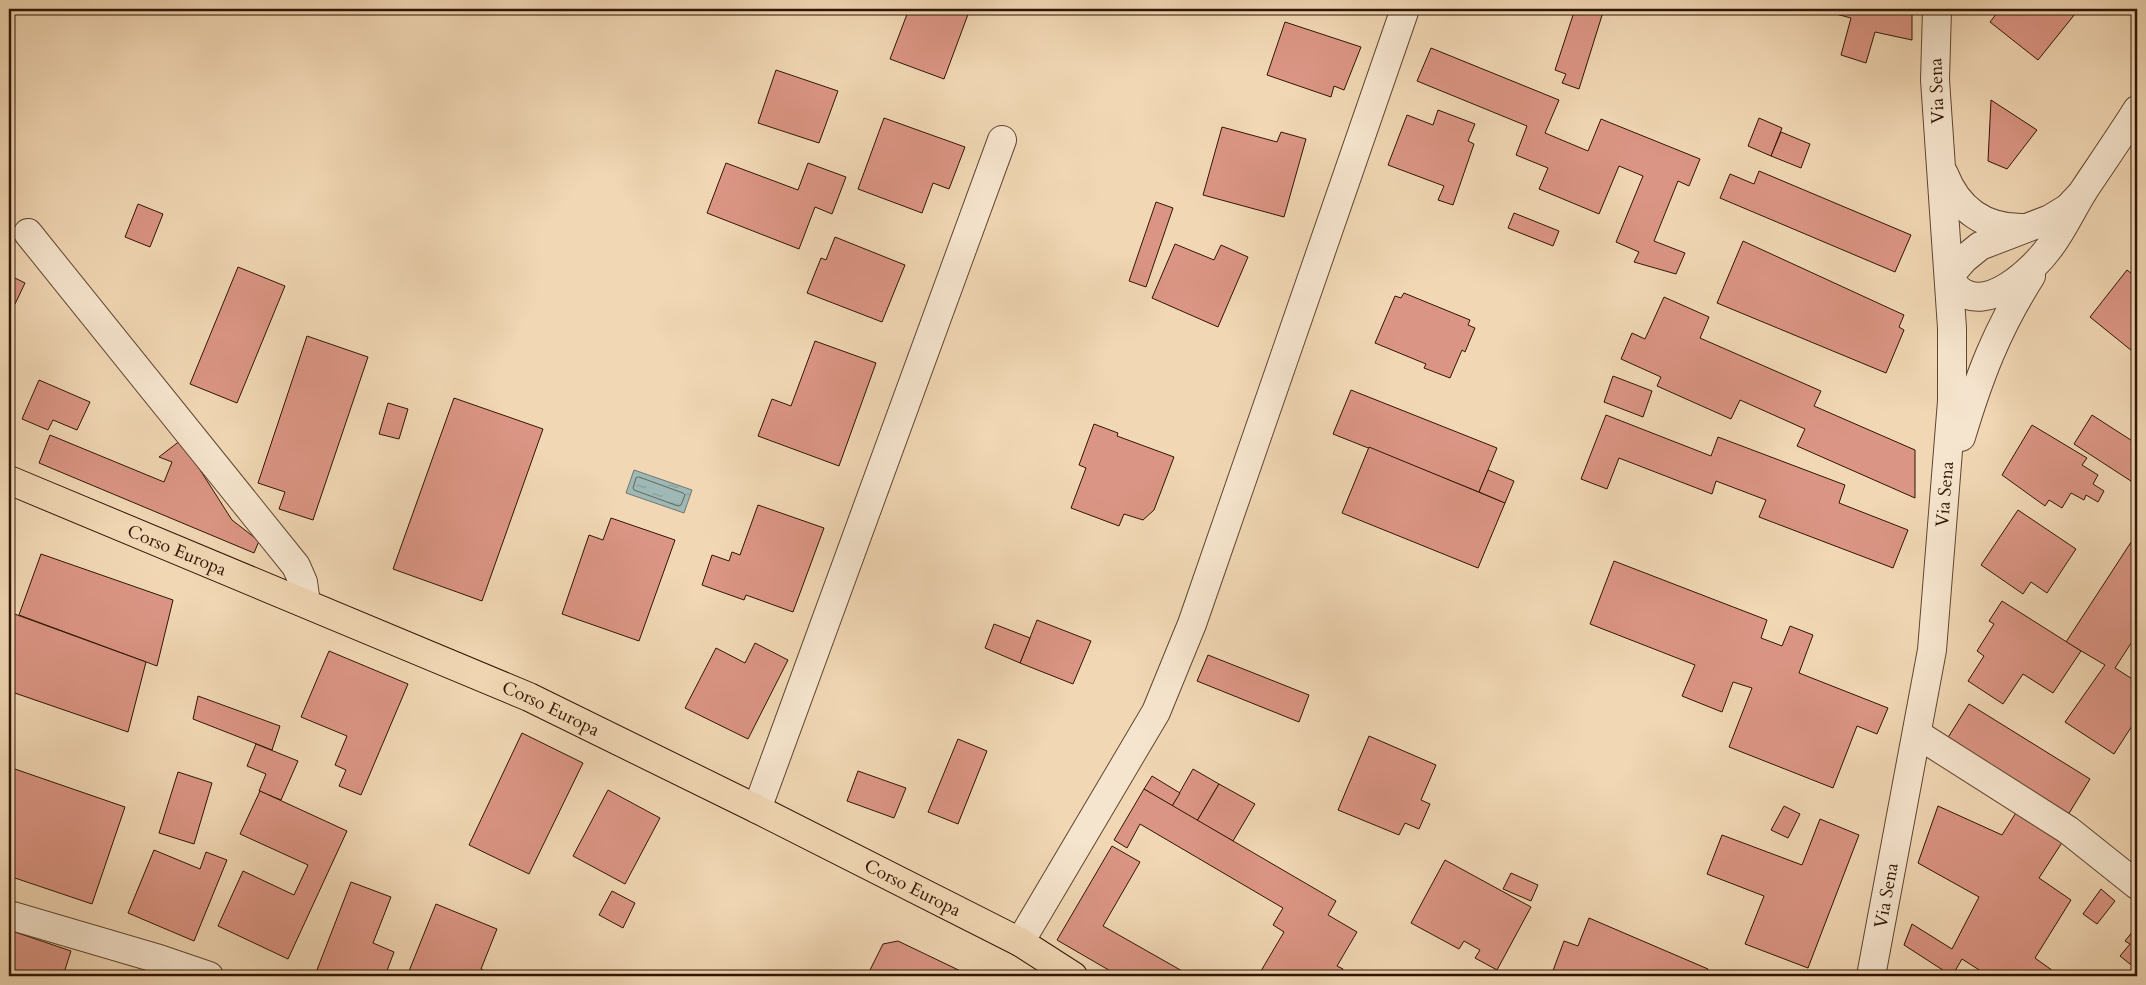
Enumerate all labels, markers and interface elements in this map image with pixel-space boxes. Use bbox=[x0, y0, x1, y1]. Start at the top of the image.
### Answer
street label: Via Sena bbox=[1923, 57, 1951, 124]
street label: Via Sena bbox=[1929, 460, 1960, 528]
street label: Corso Europa bbox=[124, 518, 231, 582]
street label: Corso Europa bbox=[498, 675, 604, 742]
street label: Corso Europa bbox=[860, 853, 966, 923]
street label: Via Sena bbox=[1868, 860, 1904, 930]

